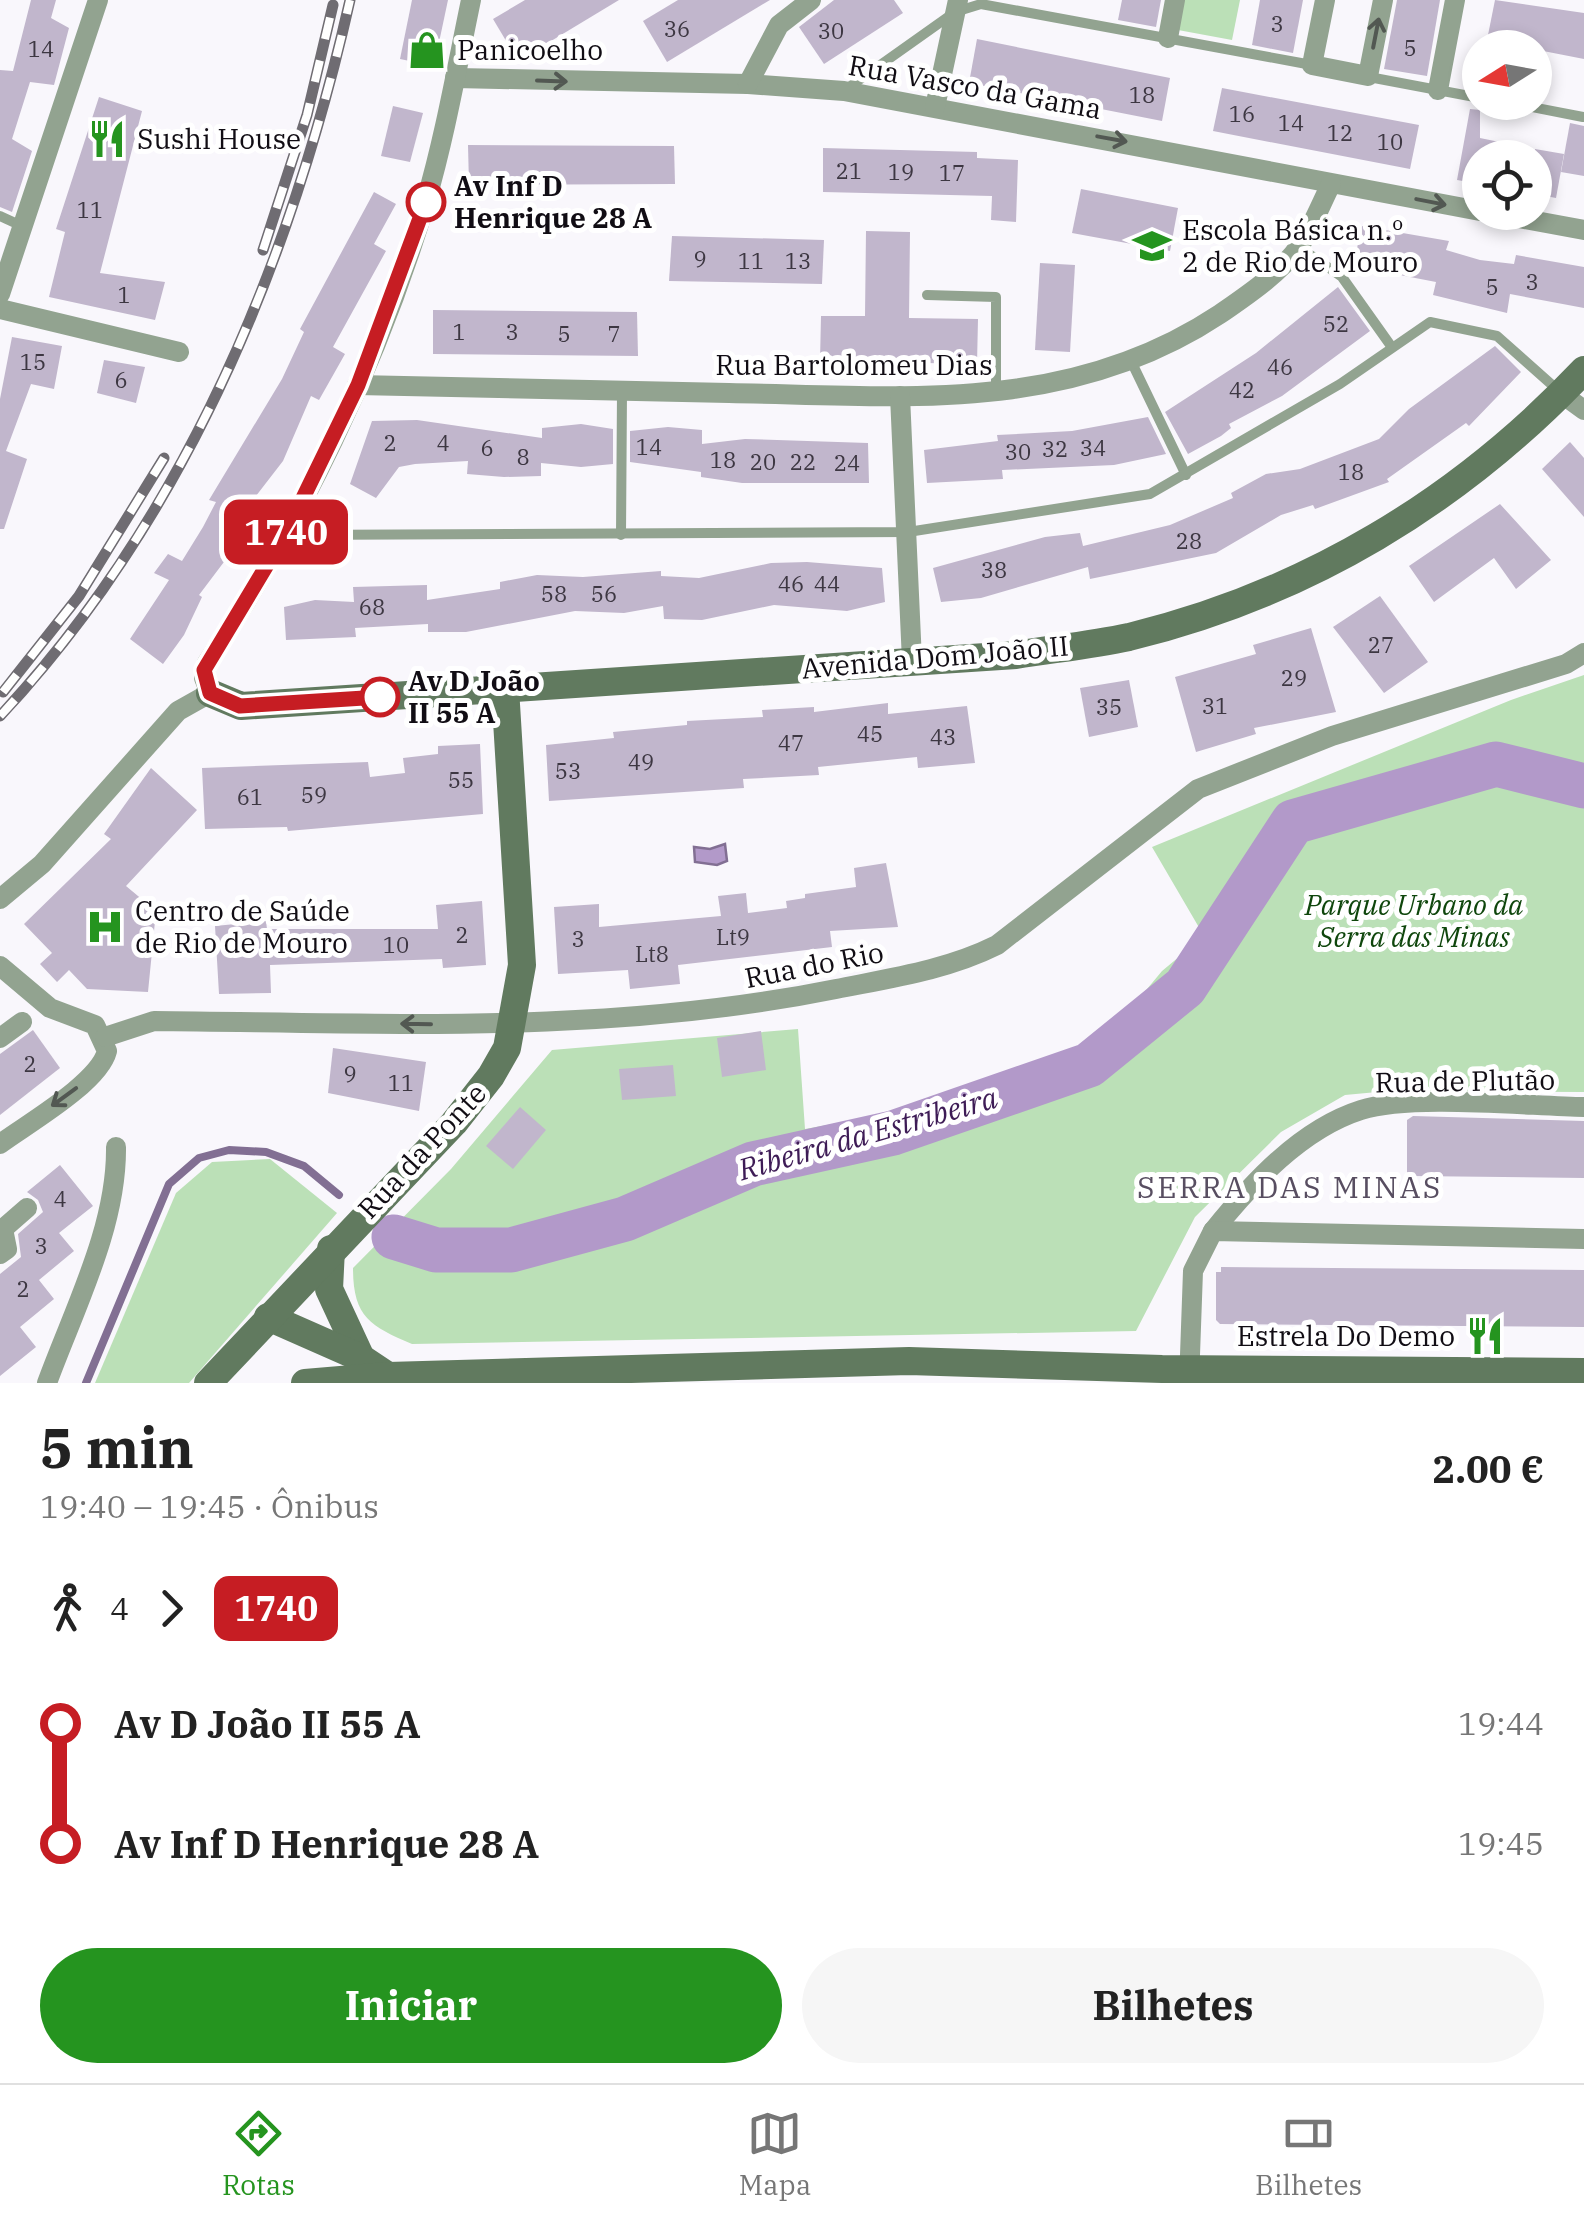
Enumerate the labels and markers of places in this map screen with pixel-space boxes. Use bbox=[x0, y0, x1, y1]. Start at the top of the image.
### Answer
shop icon: Panicoelho bbox=[406, 29, 448, 71]
place label: Panicoelho bbox=[457, 31, 603, 68]
restaurant icon: Sushi House bbox=[86, 118, 128, 160]
place label: Sushi House bbox=[137, 120, 301, 157]
place label: Av Inf D Henrique 28 A bbox=[454, 167, 652, 236]
marker: Av Inf D Henrique 28 A bbox=[407, 183, 445, 221]
place label: Escola Básica n.º 2 de Rio de Mouro bbox=[1182, 211, 1418, 280]
school or university icon: Escola Básica n.º 2 de Rio de Mouro bbox=[1131, 225, 1173, 267]
place label: Av D João II 55 A bbox=[408, 662, 540, 731]
marker: Av D João II 55 A bbox=[361, 678, 399, 716]
place label: Centro de Saúde de Rio de Mouro bbox=[135, 892, 350, 961]
hospital icon: Centro de Saúde de Rio de Mouro bbox=[84, 906, 126, 948]
restaurant icon: Estrela Do Demo bbox=[1464, 1315, 1506, 1357]
place label: Estrela Do Demo bbox=[1237, 1317, 1455, 1354]

